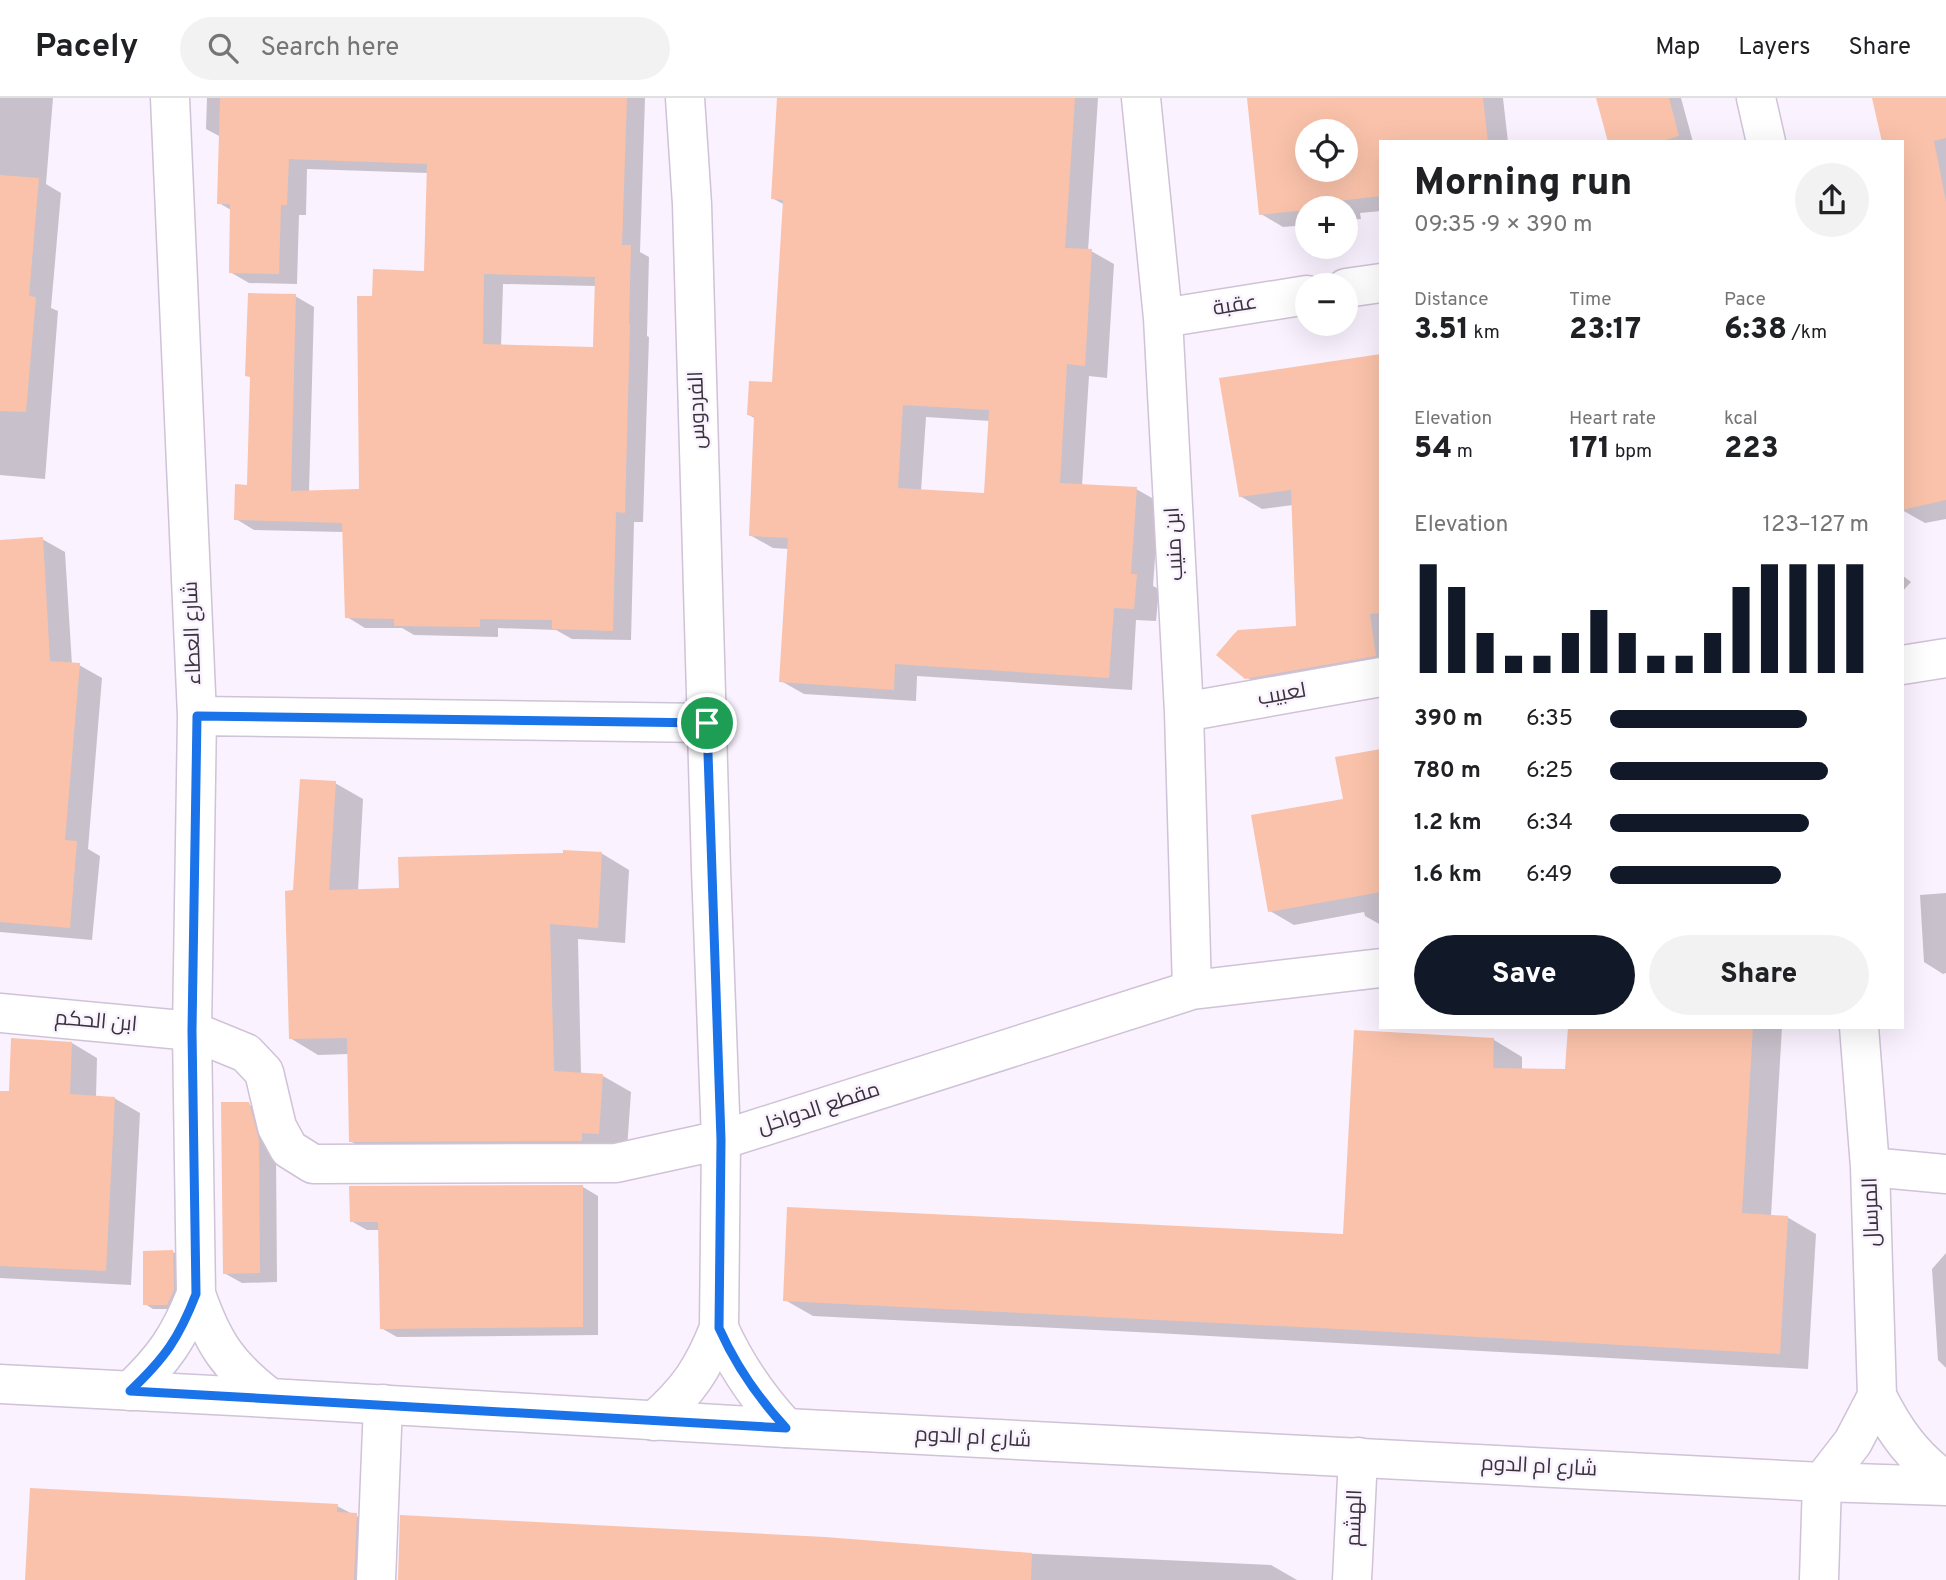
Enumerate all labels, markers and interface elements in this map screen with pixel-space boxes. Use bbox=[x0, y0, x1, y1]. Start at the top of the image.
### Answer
search box bbox=[180, 17, 670, 80]
text: Pacely bbox=[35, 27, 138, 69]
icon: search bbox=[204, 29, 242, 67]
text: Search here bbox=[260, 32, 399, 65]
text: Map bbox=[1655, 33, 1700, 63]
text: Layers bbox=[1738, 33, 1810, 63]
text: Share bbox=[1848, 33, 1911, 63]
map controls bbox=[1295, 119, 1358, 336]
button: locate bbox=[1295, 119, 1358, 182]
text: Morning run bbox=[1414, 160, 1632, 209]
button: share bbox=[1795, 163, 1869, 237]
button: + bbox=[1295, 196, 1358, 259]
text: 09:35 · 9 × 390 m bbox=[1414, 211, 1593, 240]
button: − bbox=[1295, 273, 1358, 336]
text: Distance bbox=[1414, 288, 1489, 312]
text: Time bbox=[1569, 288, 1612, 312]
text: Pace bbox=[1724, 288, 1766, 312]
street label: عقبة bbox=[1211, 289, 1259, 323]
text: 3.51 bbox=[1414, 312, 1469, 349]
text: 23:17 bbox=[1569, 312, 1641, 349]
text: 6:38 bbox=[1724, 312, 1787, 349]
text: km bbox=[1469, 321, 1500, 345]
text: /km bbox=[1787, 321, 1827, 345]
street label: الفردوس bbox=[683, 370, 713, 450]
text: Elevation bbox=[1414, 407, 1492, 431]
text: Heart rate bbox=[1569, 407, 1656, 431]
text: kcal bbox=[1724, 407, 1758, 431]
text: 54 bbox=[1414, 431, 1452, 468]
text: 171 bbox=[1569, 431, 1610, 468]
text: 223 bbox=[1724, 431, 1779, 468]
text: m bbox=[1452, 440, 1473, 464]
text: bpm bbox=[1610, 440, 1652, 464]
street label: ابن منيب bbox=[1160, 506, 1190, 582]
text: Elevation bbox=[1414, 511, 1509, 540]
text: 123–127 m bbox=[1762, 511, 1869, 540]
street label: شارع العطاء bbox=[178, 581, 208, 685]
street label: لعبيب bbox=[1256, 677, 1308, 713]
pin bbox=[677, 693, 737, 753]
icon: arrive bbox=[688, 704, 726, 742]
text: 390 m bbox=[1414, 705, 1483, 734]
text: 6:35 bbox=[1526, 705, 1573, 734]
text: 780 m bbox=[1414, 757, 1481, 786]
text: 6:25 bbox=[1526, 757, 1573, 786]
text: 1.2 km bbox=[1414, 809, 1482, 838]
text: 6:34 bbox=[1526, 809, 1573, 838]
text: 1.6 km bbox=[1414, 861, 1482, 890]
text: 6:49 bbox=[1526, 861, 1573, 890]
button: Save bbox=[1414, 935, 1635, 1015]
button: Share bbox=[1649, 935, 1869, 1015]
street label: ابن الحكم bbox=[54, 1005, 138, 1039]
street label: مقطع الدواخل bbox=[754, 1077, 884, 1141]
street label: المرسال bbox=[1857, 1177, 1887, 1247]
street label: شارع ام الدوم bbox=[914, 1421, 1032, 1455]
street label: شارع ام الدوم bbox=[1480, 1450, 1598, 1484]
street label: الهشم bbox=[1341, 1489, 1369, 1547]

